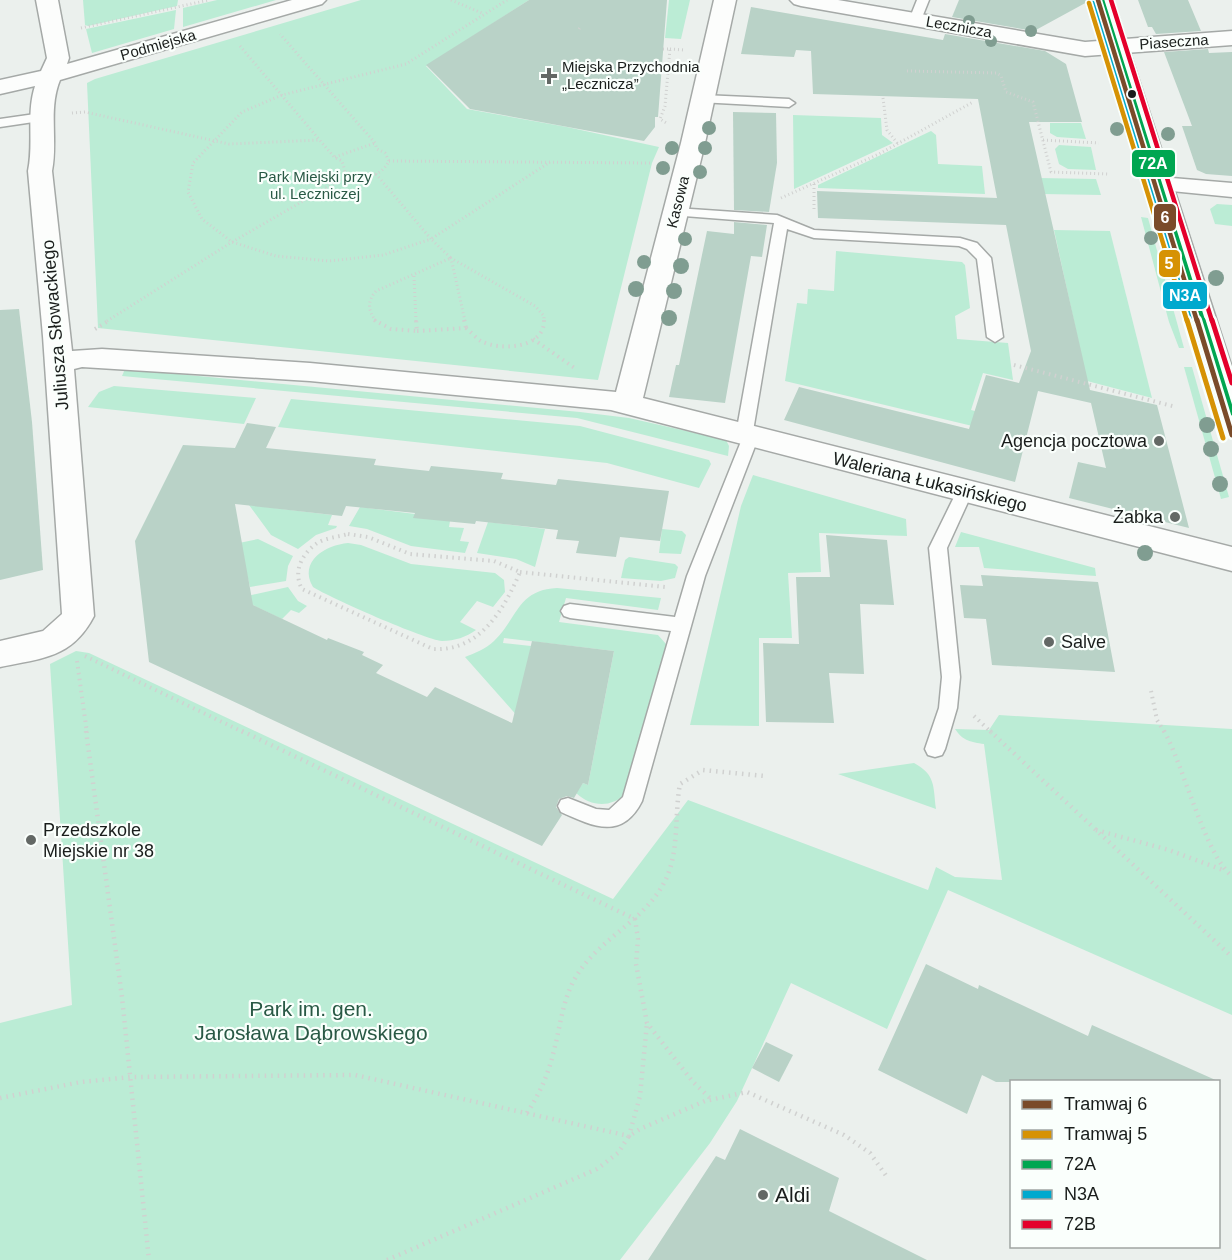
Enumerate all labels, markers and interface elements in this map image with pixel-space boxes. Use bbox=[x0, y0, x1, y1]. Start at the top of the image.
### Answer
street label: Lecznicza bbox=[925, 12, 994, 41]
street label: Podmiejska bbox=[118, 25, 198, 63]
street label: Piaseczna bbox=[1139, 31, 1210, 52]
place label: Miejska Przychodnia „Lecznicza” bbox=[562, 58, 700, 92]
marker: Miejska Przychodnia „Lecznicza” bbox=[540, 67, 558, 85]
unlabelled marker bbox=[1126, 88, 1138, 100]
line badge: 72A bbox=[1131, 149, 1176, 178]
text: 72A bbox=[1138, 155, 1168, 172]
park label: Park Miejski przy ul. Leczniczej bbox=[258, 168, 372, 202]
street label: Kasowa bbox=[663, 173, 692, 230]
line badge: 6 bbox=[1153, 203, 1177, 232]
text: 6 bbox=[1161, 209, 1170, 226]
street label: Juliusza Słowackiego bbox=[38, 239, 72, 411]
line badge: 5 bbox=[1158, 249, 1181, 278]
text: 5 bbox=[1165, 255, 1174, 272]
line badge: N3A bbox=[1162, 281, 1208, 310]
text: N3A bbox=[1169, 287, 1201, 304]
place label: Agencja pocztowa bbox=[1001, 431, 1148, 451]
marker: Agencja pocztowa bbox=[1152, 434, 1166, 448]
street label: Waleriana Łukasińskiego bbox=[831, 448, 1029, 516]
place label: Żabka bbox=[1113, 507, 1164, 527]
marker: Żabka bbox=[1168, 510, 1182, 524]
place label: Salve bbox=[1061, 632, 1106, 652]
marker: Salve bbox=[1042, 635, 1056, 649]
place label: Przedszkole Miejskie nr 38 bbox=[43, 820, 154, 861]
marker: Przedszkole Miejskie nr 38 bbox=[24, 833, 38, 847]
park label: Park im. gen. Jarosława Dąbrowskiego bbox=[194, 997, 428, 1044]
legend bbox=[1010, 1080, 1220, 1248]
text: Tramwaj 6 bbox=[1064, 1094, 1147, 1114]
text: Tramwaj 5 bbox=[1064, 1124, 1147, 1144]
text: 72A bbox=[1064, 1154, 1096, 1174]
place label: Aldi bbox=[775, 1183, 810, 1206]
text: N3A bbox=[1064, 1184, 1099, 1204]
marker: Aldi bbox=[756, 1188, 770, 1202]
text: 72B bbox=[1064, 1214, 1096, 1234]

